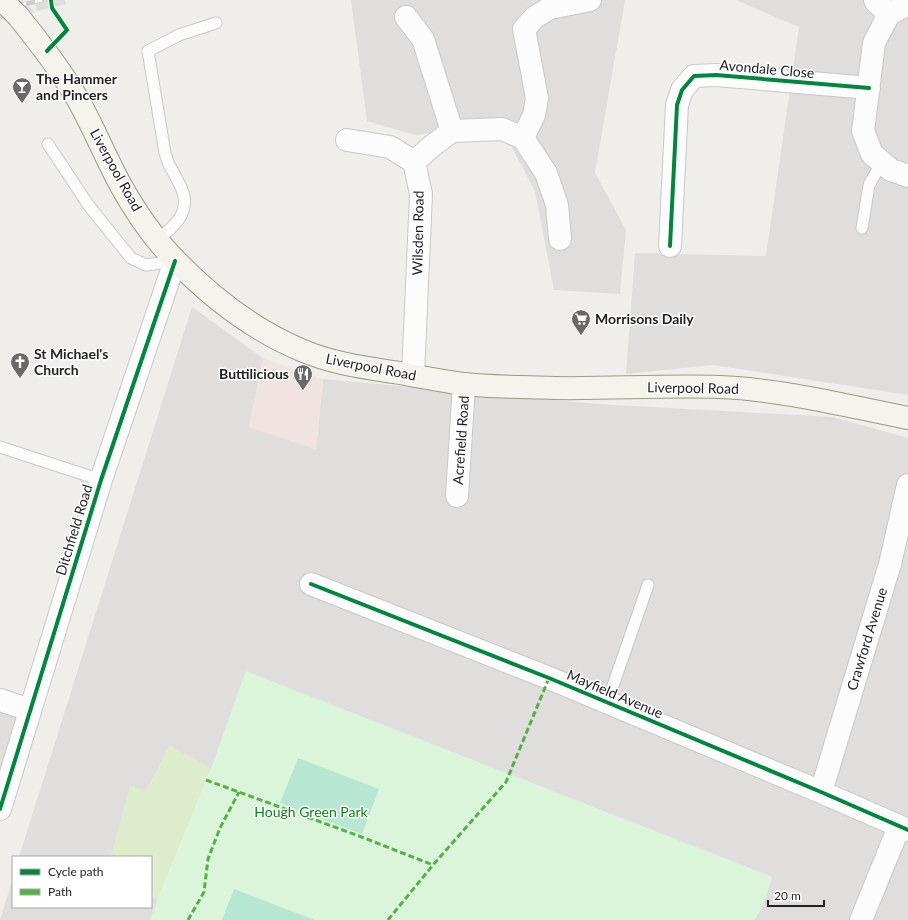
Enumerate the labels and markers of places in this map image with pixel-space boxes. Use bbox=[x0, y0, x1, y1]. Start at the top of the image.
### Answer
place label: The Hammer and Pincers bbox=[36, 70, 118, 103]
bar icon: The Hammer and Pincers bbox=[11, 76, 33, 104]
supermarket icon: Morrisons Daily bbox=[570, 308, 592, 336]
place label: Morrisons Daily bbox=[595, 310, 694, 327]
place label: St Michael's Church bbox=[34, 345, 108, 378]
church icon: St Michael's Church bbox=[9, 351, 31, 379]
restaurant icon: Buttilicious bbox=[292, 363, 314, 391]
place label: Buttilicious bbox=[219, 365, 289, 382]

